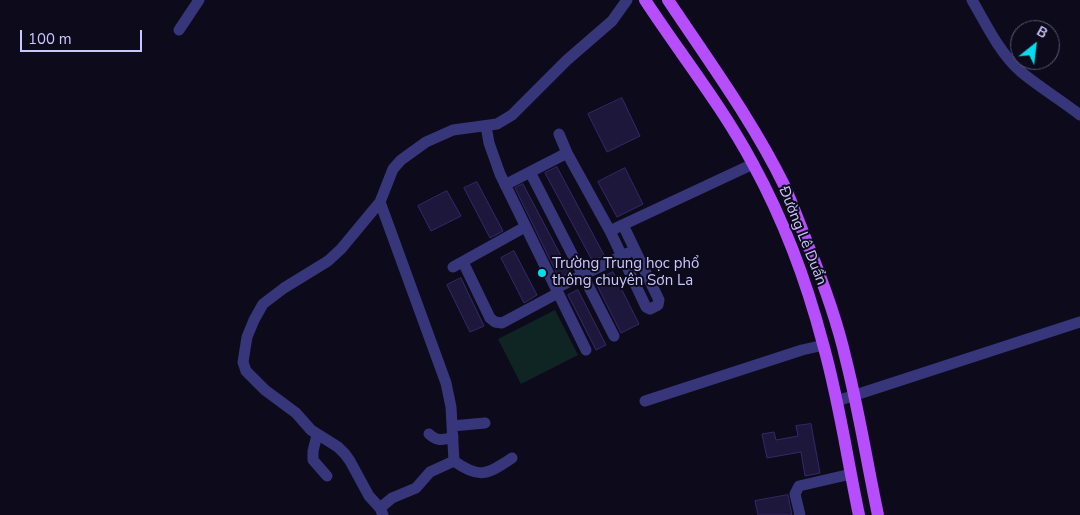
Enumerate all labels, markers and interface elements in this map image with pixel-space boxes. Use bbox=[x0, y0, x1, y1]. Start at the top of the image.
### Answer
scale bar bbox=[22, 20, 145, 52]
north arrow bbox=[1010, 20, 1060, 70]
text: B bbox=[1033, 22, 1051, 43]
text: 100 m bbox=[28, 29, 72, 49]
street label: Đường Lê Duẩn bbox=[774, 184, 830, 288]
place label: Trường Trung học phổ thông chuyên Sơn La bbox=[552, 255, 699, 290]
marker: Trường Trung học phổ thông chuyên Sơn La bbox=[536, 267, 548, 279]

